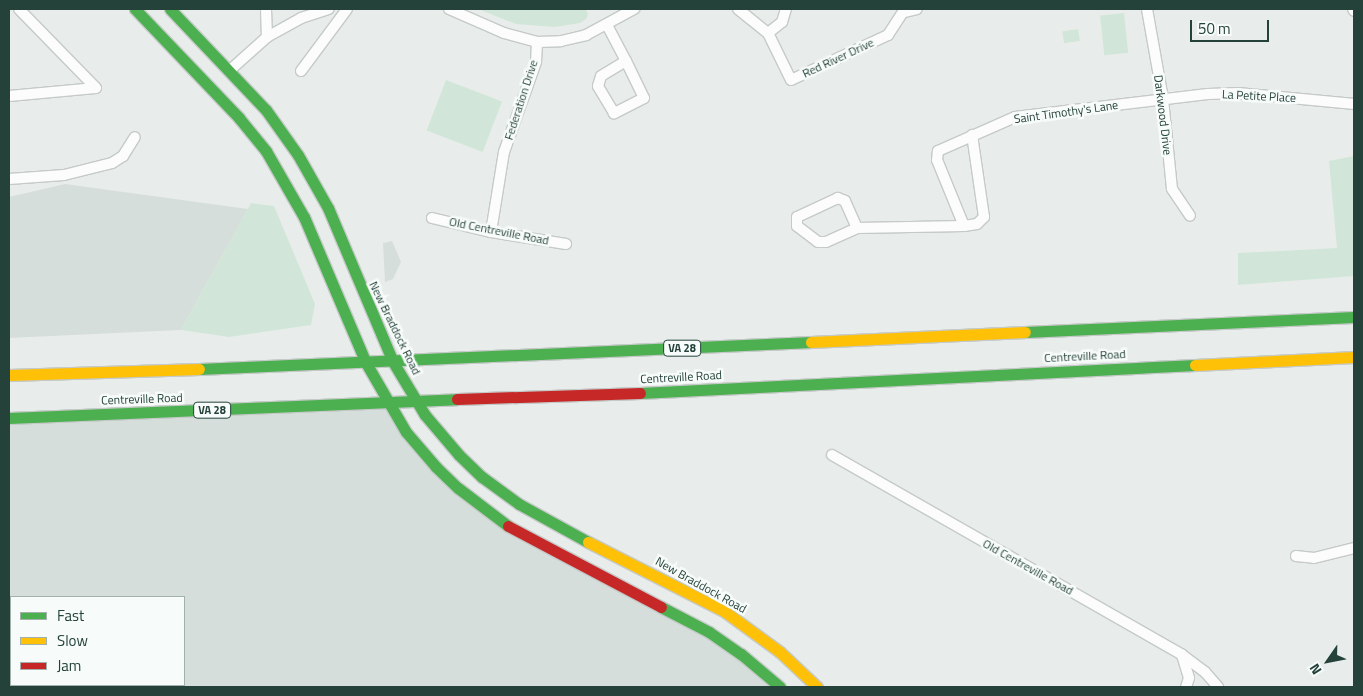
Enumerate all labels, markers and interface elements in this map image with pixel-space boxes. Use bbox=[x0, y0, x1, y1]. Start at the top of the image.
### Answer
scale bar bbox=[1193, 10, 1272, 42]
text: 50 m bbox=[1198, 17, 1231, 40]
street label: Red River Drive bbox=[800, 35, 876, 81]
street label: Federation Drive bbox=[501, 58, 541, 142]
street label: Darkwood Drive bbox=[1151, 74, 1175, 156]
street label: La Petite Place bbox=[1221, 87, 1297, 105]
street label: Saint Timothy's Lane bbox=[1013, 98, 1119, 126]
street label: Old Centreville Road bbox=[448, 214, 550, 248]
street label: New Braddock Road bbox=[366, 279, 424, 377]
road number: VA 28 bbox=[662, 339, 702, 356]
street label: Centreville Road bbox=[1044, 347, 1126, 365]
street label: Centreville Road bbox=[640, 368, 722, 386]
street label: Centreville Road bbox=[101, 390, 183, 408]
road number: VA 28 bbox=[192, 402, 232, 418]
street label: Old Centreville Road bbox=[980, 536, 1076, 598]
street label: New Braddock Road bbox=[653, 554, 749, 616]
legend bbox=[10, 596, 185, 686]
text: Fast bbox=[57, 604, 84, 627]
text: Slow bbox=[57, 629, 88, 652]
north arrow bbox=[1303, 636, 1353, 686]
text: Jam bbox=[57, 654, 81, 677]
text: N bbox=[1304, 660, 1326, 679]

